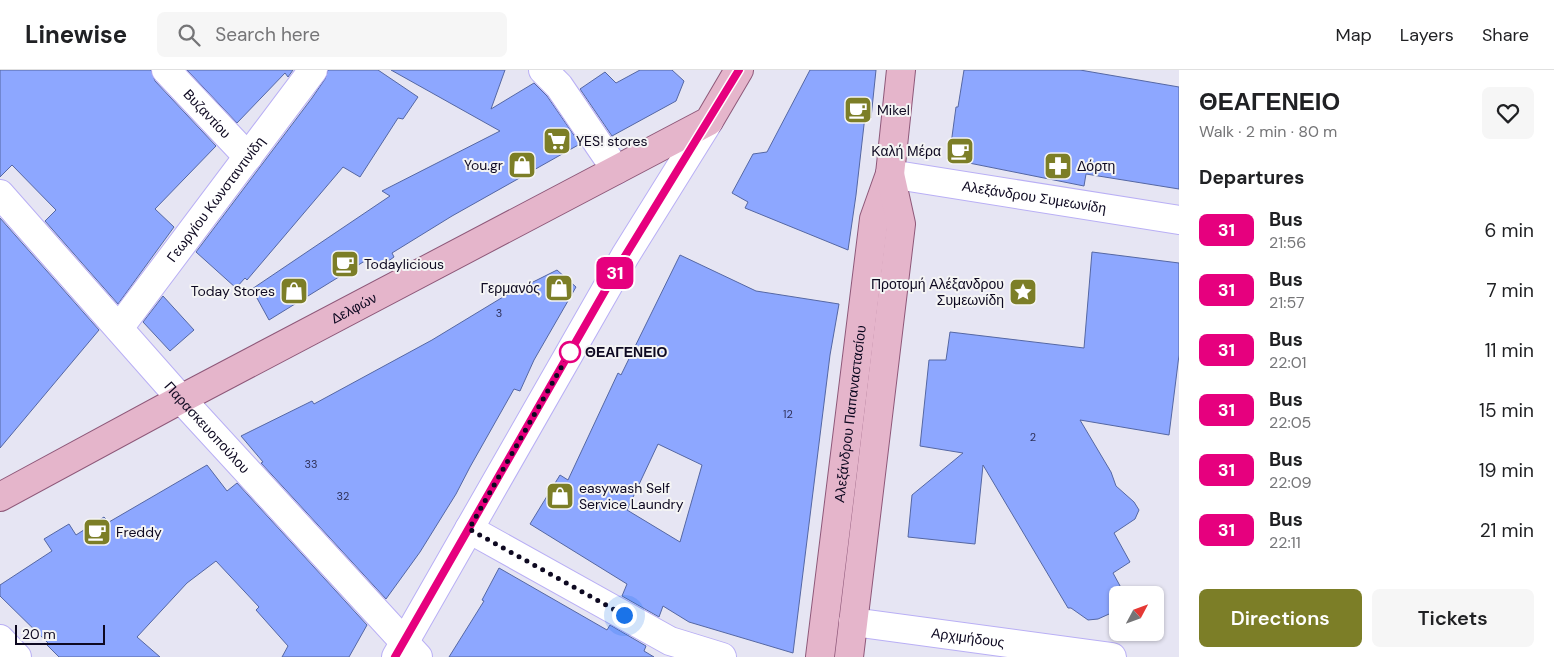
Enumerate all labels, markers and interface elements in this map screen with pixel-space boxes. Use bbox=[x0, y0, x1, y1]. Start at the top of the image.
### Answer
search box bbox=[157, 12, 507, 57]
text: Linewise bbox=[25, 19, 127, 50]
icon: search bbox=[175, 21, 203, 49]
text: Search here bbox=[215, 22, 320, 47]
text: Map bbox=[1336, 23, 1372, 47]
text: Layers bbox=[1400, 23, 1454, 47]
text: Share bbox=[1482, 23, 1529, 47]
street label: Βυζαντίου bbox=[180, 85, 235, 142]
text: ΘΕΑΓΕΝΕΙΟ bbox=[1199, 86, 1340, 117]
button: heart bbox=[1482, 87, 1534, 139]
cafe icon: Mikel bbox=[843, 95, 873, 125]
place label: Mikel bbox=[877, 101, 910, 119]
text: Walk · 2 min · 80 m bbox=[1199, 121, 1337, 142]
supermarket icon: YES! stores bbox=[542, 126, 572, 156]
place label: YES! stores bbox=[576, 132, 648, 150]
street label: Γεωργίου Κωνσταντινίδη bbox=[163, 133, 269, 266]
cafe icon: Καλή Μέρα bbox=[945, 136, 975, 166]
place label: Καλή Μέρα bbox=[871, 142, 941, 160]
shop icon: You.gr bbox=[507, 150, 537, 180]
pharmacy icon: Δόρτη bbox=[1043, 151, 1073, 181]
place label: You.gr bbox=[464, 156, 503, 174]
place label: Δόρτη bbox=[1077, 157, 1115, 175]
text: Departures bbox=[1199, 165, 1304, 190]
street label: Αλεξάνδρου Συμεωνίδη bbox=[961, 177, 1108, 217]
text: Bus bbox=[1269, 207, 1303, 232]
text: 31 bbox=[1218, 218, 1235, 242]
text: 6 min bbox=[1485, 218, 1534, 243]
text: 21:56 bbox=[1269, 232, 1306, 253]
cafe icon: Todaylicious bbox=[330, 249, 360, 279]
place label: Todaylicious bbox=[364, 255, 444, 273]
line badge: 31 bbox=[592, 257, 638, 289]
text: 31 bbox=[606, 261, 624, 285]
text: Bus bbox=[1269, 267, 1303, 292]
shop icon: Γερμανός bbox=[544, 273, 574, 303]
place label: Προτομή Αλέξανδρου Συμεωνίδη bbox=[871, 275, 1004, 309]
shop icon: Today Stores bbox=[279, 276, 309, 306]
place icon: Προτομή Αλέξανδρου Συμεωνίδη bbox=[1008, 277, 1038, 307]
text: 31 bbox=[1218, 278, 1235, 302]
text: 7 min bbox=[1486, 278, 1534, 303]
place label: Γερμανός bbox=[480, 279, 540, 297]
place label: Today Stores bbox=[191, 282, 275, 300]
street label: Δελφών bbox=[328, 289, 380, 328]
text: 21:57 bbox=[1269, 292, 1304, 313]
house number: 3 bbox=[496, 306, 502, 320]
street label: Αλεξάνδρου Παπαναστασίου bbox=[830, 324, 870, 503]
text: Bus bbox=[1269, 327, 1303, 352]
text: 31 bbox=[1218, 338, 1235, 362]
text: 11 min bbox=[1485, 338, 1534, 363]
marker: ΘΕΑΓΕΝΕΙΟ bbox=[559, 341, 581, 363]
place label: ΘΕΑΓΕΝΕΙΟ bbox=[585, 343, 667, 361]
text: 22:01 bbox=[1269, 352, 1307, 373]
street label: Παρασκευοπούλου bbox=[161, 378, 254, 477]
text: Bus bbox=[1269, 387, 1303, 412]
text: 31 bbox=[1218, 398, 1235, 422]
text: 15 min bbox=[1479, 398, 1534, 423]
house number: 12 bbox=[783, 407, 793, 421]
text: 22:05 bbox=[1269, 412, 1311, 433]
house number: 2 bbox=[1030, 430, 1036, 444]
text: Bus bbox=[1269, 447, 1303, 472]
house number: 33 bbox=[304, 457, 318, 471]
text: 31 bbox=[1218, 458, 1235, 482]
text: 19 min bbox=[1479, 458, 1534, 483]
text: 22:09 bbox=[1269, 472, 1312, 493]
place label: easywash Self Service Laundry bbox=[579, 479, 684, 513]
shop icon: easywash Self Service Laundry bbox=[545, 481, 575, 511]
house number: 32 bbox=[337, 489, 349, 503]
text: Bus bbox=[1269, 507, 1303, 532]
cafe icon: Freddy bbox=[82, 517, 112, 547]
text: 31 bbox=[1218, 518, 1235, 542]
text: 21 min bbox=[1480, 518, 1534, 543]
place label: Freddy bbox=[116, 523, 162, 541]
text: 22:11 bbox=[1269, 532, 1301, 553]
north arrow bbox=[1109, 586, 1164, 641]
map controls bbox=[1109, 586, 1164, 641]
button: Directions bbox=[1199, 589, 1362, 647]
button: Tickets bbox=[1372, 589, 1534, 647]
your location bbox=[612, 603, 637, 628]
scale bar bbox=[15, 622, 105, 645]
street label: Αρχιμήδους bbox=[930, 624, 1006, 651]
text: 20 m bbox=[22, 625, 56, 643]

